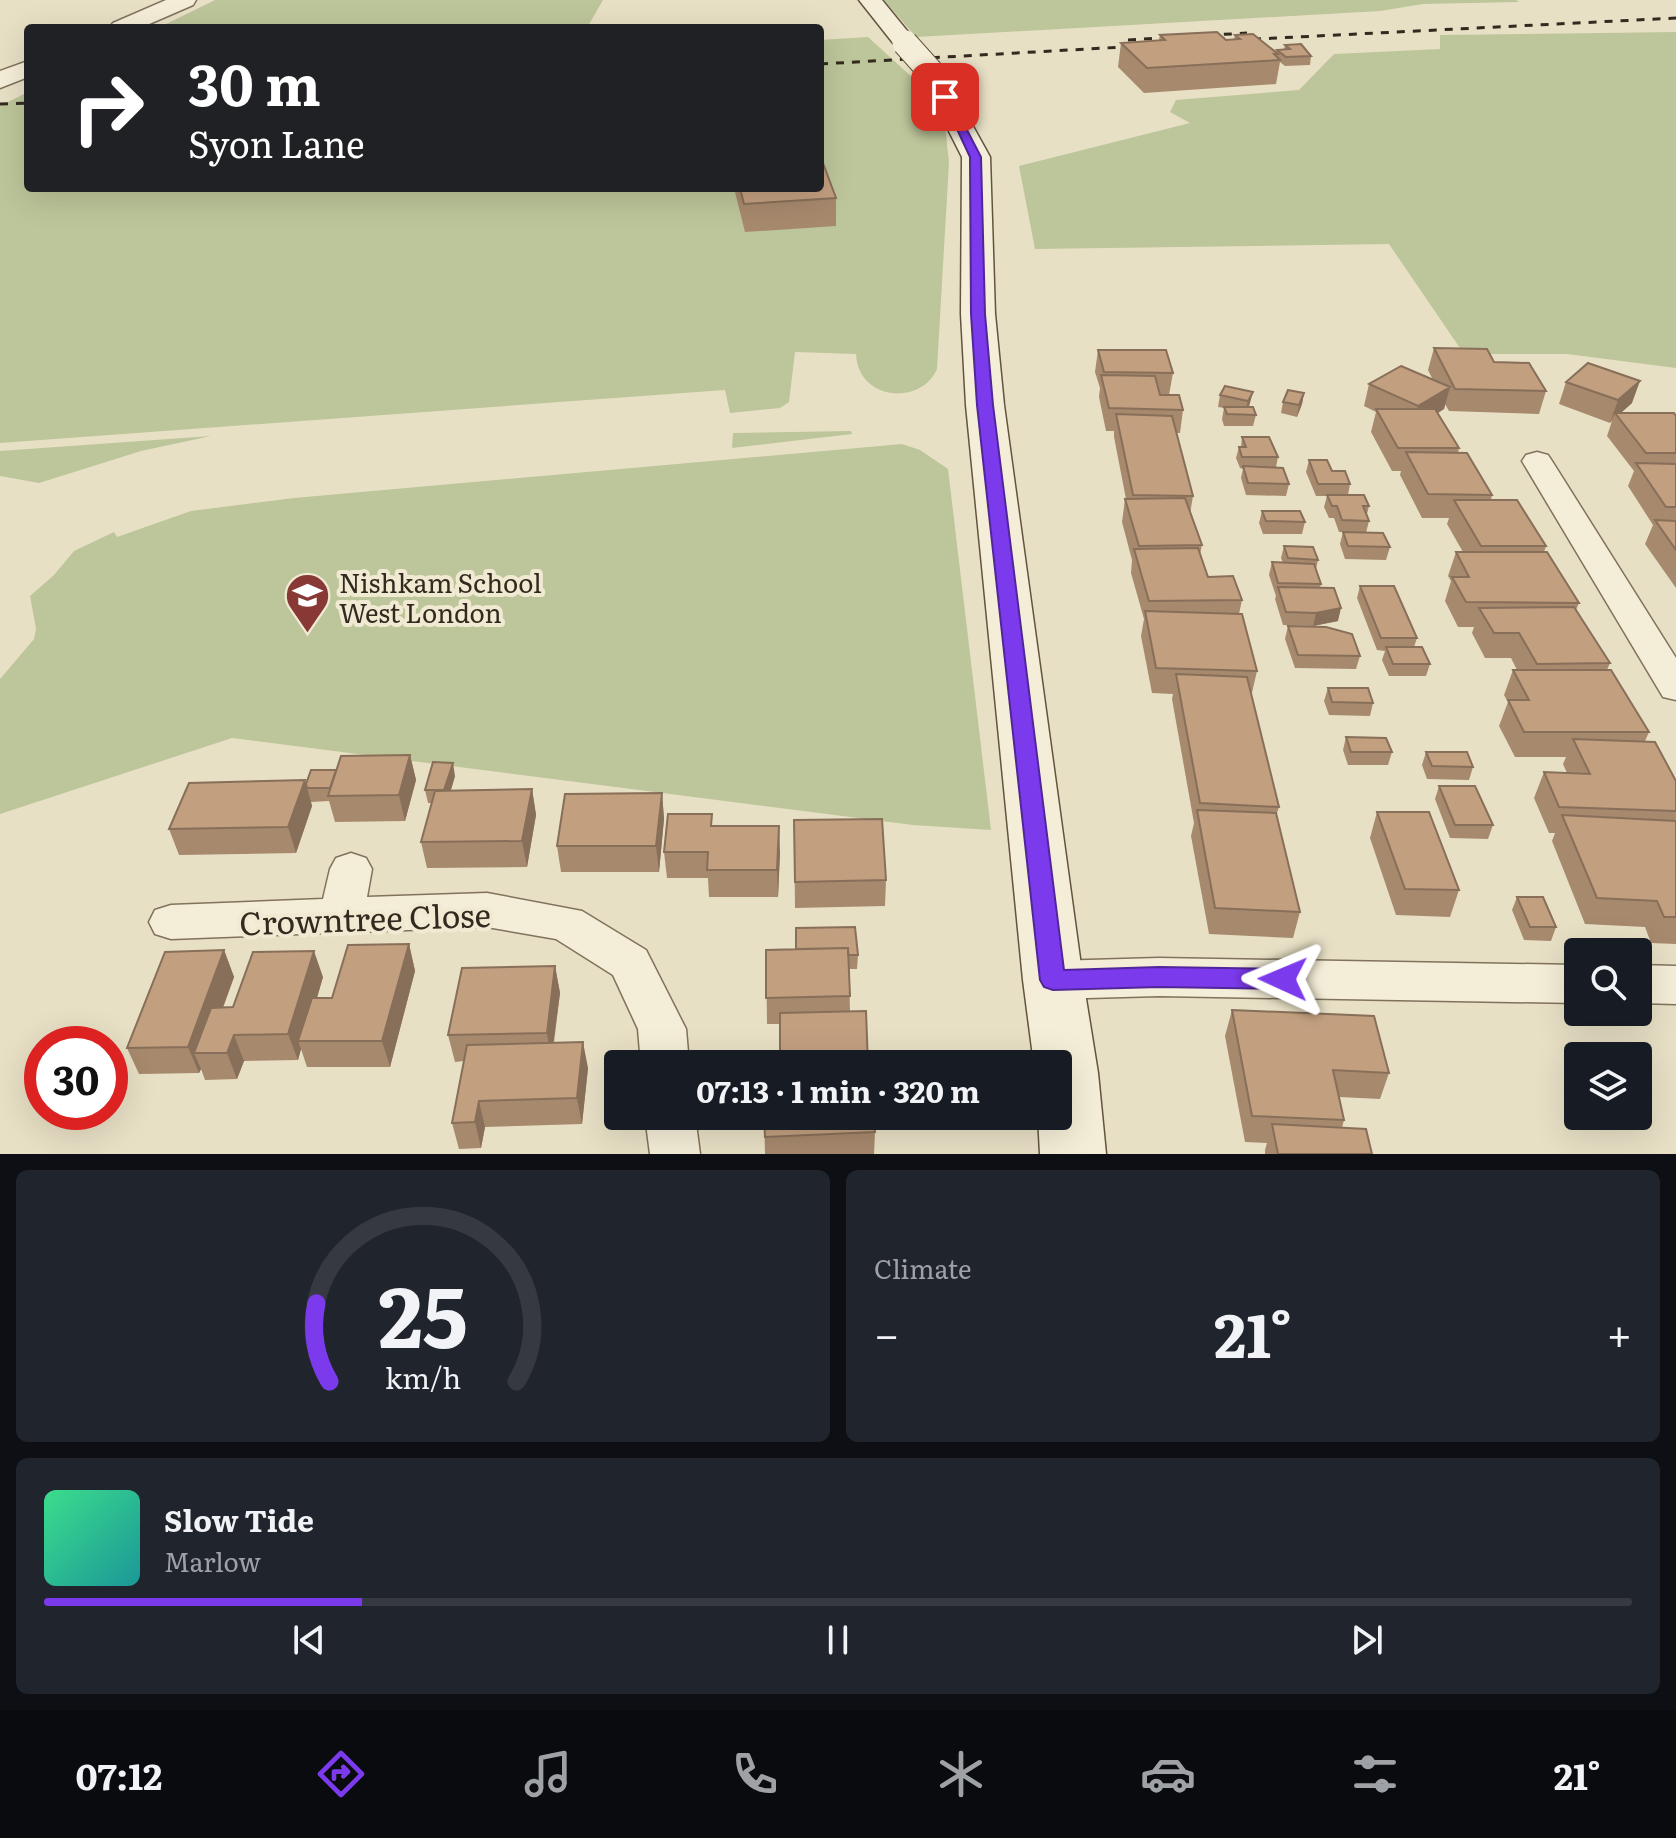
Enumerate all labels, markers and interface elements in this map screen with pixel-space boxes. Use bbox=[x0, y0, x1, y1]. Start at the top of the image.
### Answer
text: 30 m bbox=[188, 40, 321, 123]
icon: right bbox=[56, 56, 160, 160]
pin bbox=[911, 63, 979, 131]
icon: arrive bbox=[923, 75, 967, 119]
text: Syon Lane bbox=[188, 116, 365, 169]
place label: Nishkam School West London bbox=[339, 562, 542, 631]
school or university icon: Nishkam School West London bbox=[284, 572, 332, 635]
street label: Crowntree Close bbox=[238, 889, 492, 945]
position arrow bbox=[1241, 937, 1325, 1021]
map controls bbox=[1564, 938, 1652, 1130]
button: search bbox=[1564, 938, 1652, 1026]
speed limit sign: 30 bbox=[24, 1026, 128, 1130]
button: layers bbox=[1564, 1042, 1652, 1130]
text: 07:13 · 1 min · 320 m bbox=[696, 1068, 980, 1112]
text: Climate bbox=[874, 1248, 972, 1287]
text: 25 bbox=[378, 1250, 468, 1374]
text: 21° bbox=[1214, 1287, 1292, 1376]
text: − bbox=[874, 1299, 900, 1365]
text: + bbox=[1606, 1299, 1632, 1365]
text: km/h bbox=[385, 1355, 461, 1398]
text: Slow Tide bbox=[164, 1497, 314, 1541]
text: Marlow bbox=[164, 1541, 261, 1580]
icon: previous bbox=[287, 1618, 331, 1662]
icon: pause bbox=[816, 1618, 860, 1662]
icon: next bbox=[1345, 1618, 1389, 1662]
icon: directions bbox=[313, 1746, 369, 1802]
icon: music bbox=[520, 1746, 576, 1802]
icon: phone bbox=[727, 1746, 783, 1802]
icon: climate bbox=[933, 1746, 989, 1802]
icon: car bbox=[1140, 1746, 1196, 1802]
icon: filters bbox=[1347, 1746, 1403, 1802]
text: 07:12 bbox=[75, 1748, 162, 1801]
text: 21° bbox=[1554, 1748, 1601, 1801]

